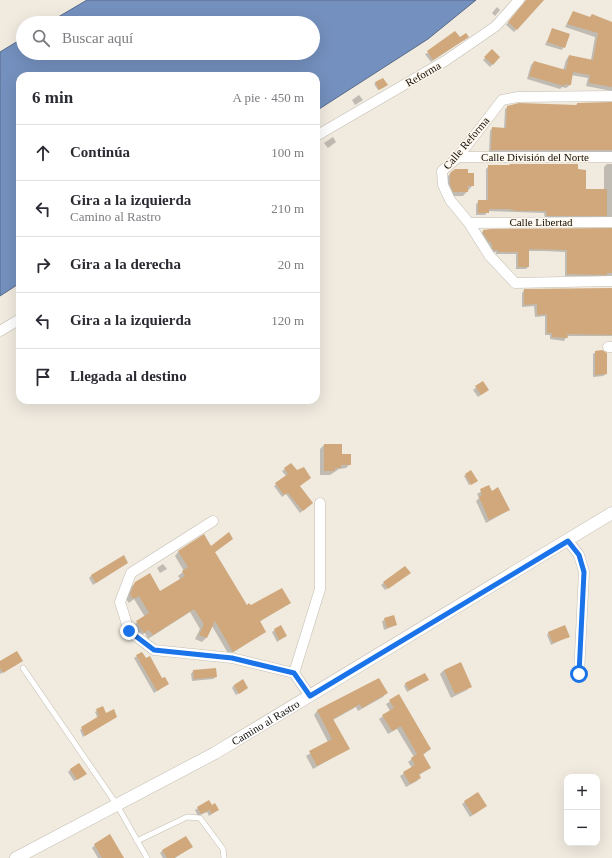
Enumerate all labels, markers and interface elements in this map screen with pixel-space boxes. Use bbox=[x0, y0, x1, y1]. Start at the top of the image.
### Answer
search box bbox=[16, 16, 320, 60]
icon: search bbox=[30, 27, 52, 49]
text: Buscar aquí bbox=[62, 30, 133, 46]
street label: Reforma bbox=[403, 59, 443, 89]
text: 6 min bbox=[32, 88, 73, 107]
text: A pie · 450 m bbox=[233, 90, 304, 105]
street label: Calle Reforma bbox=[441, 114, 491, 172]
icon: ahead bbox=[32, 142, 54, 164]
text: Continúa bbox=[70, 144, 130, 160]
text: 100 m bbox=[271, 145, 304, 160]
street label: Calle División del Norte bbox=[481, 151, 589, 163]
text: Gira a la izquierda bbox=[70, 192, 191, 208]
icon: left bbox=[32, 198, 54, 220]
text: 210 m bbox=[271, 201, 304, 216]
text: Camino al Rastro bbox=[70, 209, 161, 224]
street label: Calle Libertad bbox=[509, 216, 573, 228]
icon: right bbox=[32, 254, 54, 276]
text: Gira a la derecha bbox=[70, 256, 181, 272]
text: 20 m bbox=[278, 257, 304, 272]
icon: left bbox=[32, 310, 54, 332]
text: Gira a la izquierda bbox=[70, 312, 191, 328]
text: 120 m bbox=[271, 313, 304, 328]
icon: arrive bbox=[32, 366, 54, 388]
text: Llegada al destino bbox=[70, 368, 187, 384]
route end bbox=[120, 622, 138, 640]
route start bbox=[570, 665, 588, 683]
street label: Camino al Rastro bbox=[229, 697, 302, 748]
map controls bbox=[564, 774, 600, 846]
button: + bbox=[564, 774, 600, 810]
button: − bbox=[564, 810, 600, 846]

